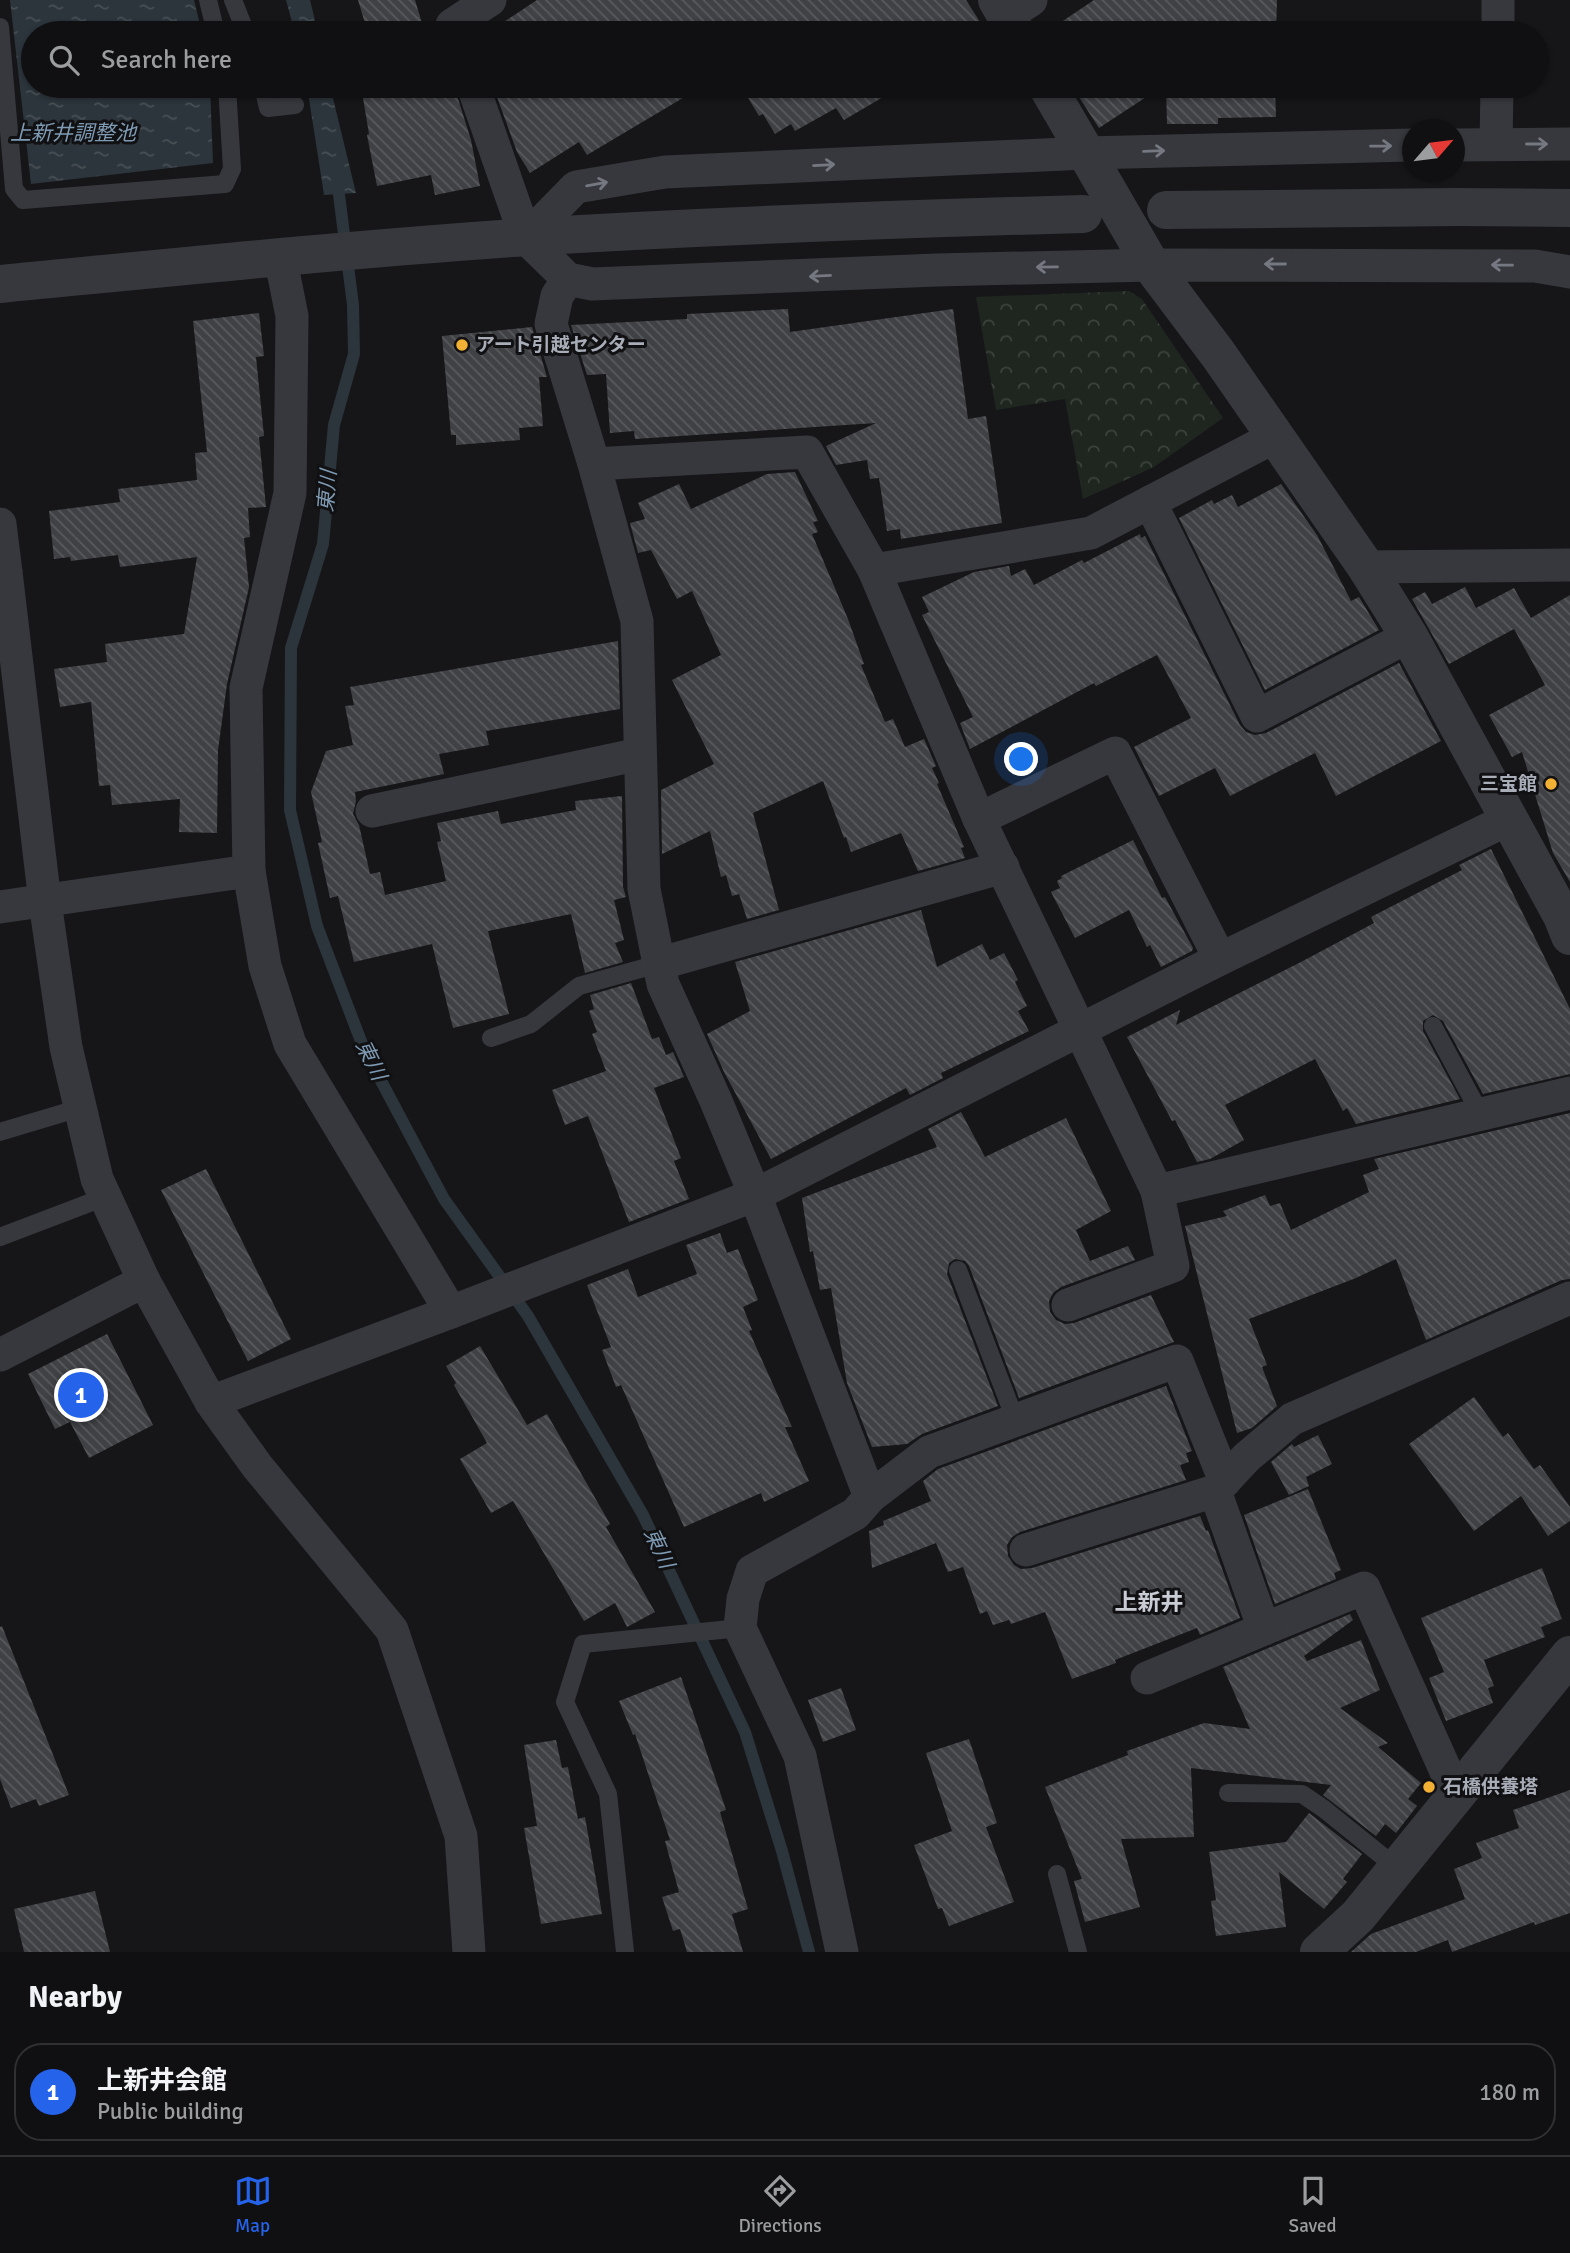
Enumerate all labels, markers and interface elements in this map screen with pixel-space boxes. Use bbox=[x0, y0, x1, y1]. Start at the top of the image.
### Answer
search box bbox=[21, 21, 1549, 98]
icon: search bbox=[45, 41, 83, 79]
text: Search here bbox=[101, 44, 232, 76]
north arrow bbox=[1402, 119, 1465, 182]
water label: 上新井調整池 bbox=[10, 120, 138, 146]
one-way arrow bbox=[1525, 137, 1548, 151]
one-way arrow bbox=[1369, 139, 1392, 153]
one-way arrow bbox=[1142, 144, 1165, 158]
one-way arrow bbox=[812, 158, 835, 171]
one-way arrow bbox=[586, 176, 608, 190]
one-way arrow bbox=[1264, 257, 1287, 271]
one-way arrow bbox=[1491, 258, 1514, 272]
one-way arrow bbox=[1036, 261, 1059, 274]
one-way arrow bbox=[809, 269, 832, 282]
place label: アート引越センター bbox=[476, 333, 646, 357]
marker: アート引越センター bbox=[454, 337, 470, 353]
water label: 東川 bbox=[312, 467, 342, 513]
your location bbox=[1004, 742, 1038, 776]
place label: 三宝館 bbox=[1480, 772, 1537, 796]
marker: 三宝館 bbox=[1543, 776, 1559, 792]
water label: 東川 bbox=[350, 1035, 393, 1086]
pin: 1 bbox=[58, 1369, 104, 1421]
water label: 東川 bbox=[638, 1523, 681, 1574]
district label: 上新井 bbox=[1115, 1588, 1184, 1617]
place label: 石橋供養塔 bbox=[1443, 1775, 1538, 1799]
marker: 石橋供養塔 bbox=[1421, 1779, 1437, 1795]
text: Nearby bbox=[28, 1979, 122, 2016]
text: 上新井会館 bbox=[97, 2065, 227, 2097]
text: 1 bbox=[47, 2078, 59, 2107]
text: 180 m bbox=[1479, 2078, 1540, 2107]
text: Public building bbox=[97, 2097, 244, 2126]
tab: Map bbox=[234, 2172, 272, 2238]
tab: Directions bbox=[739, 2172, 822, 2238]
tab: Saved bbox=[1289, 2172, 1336, 2238]

